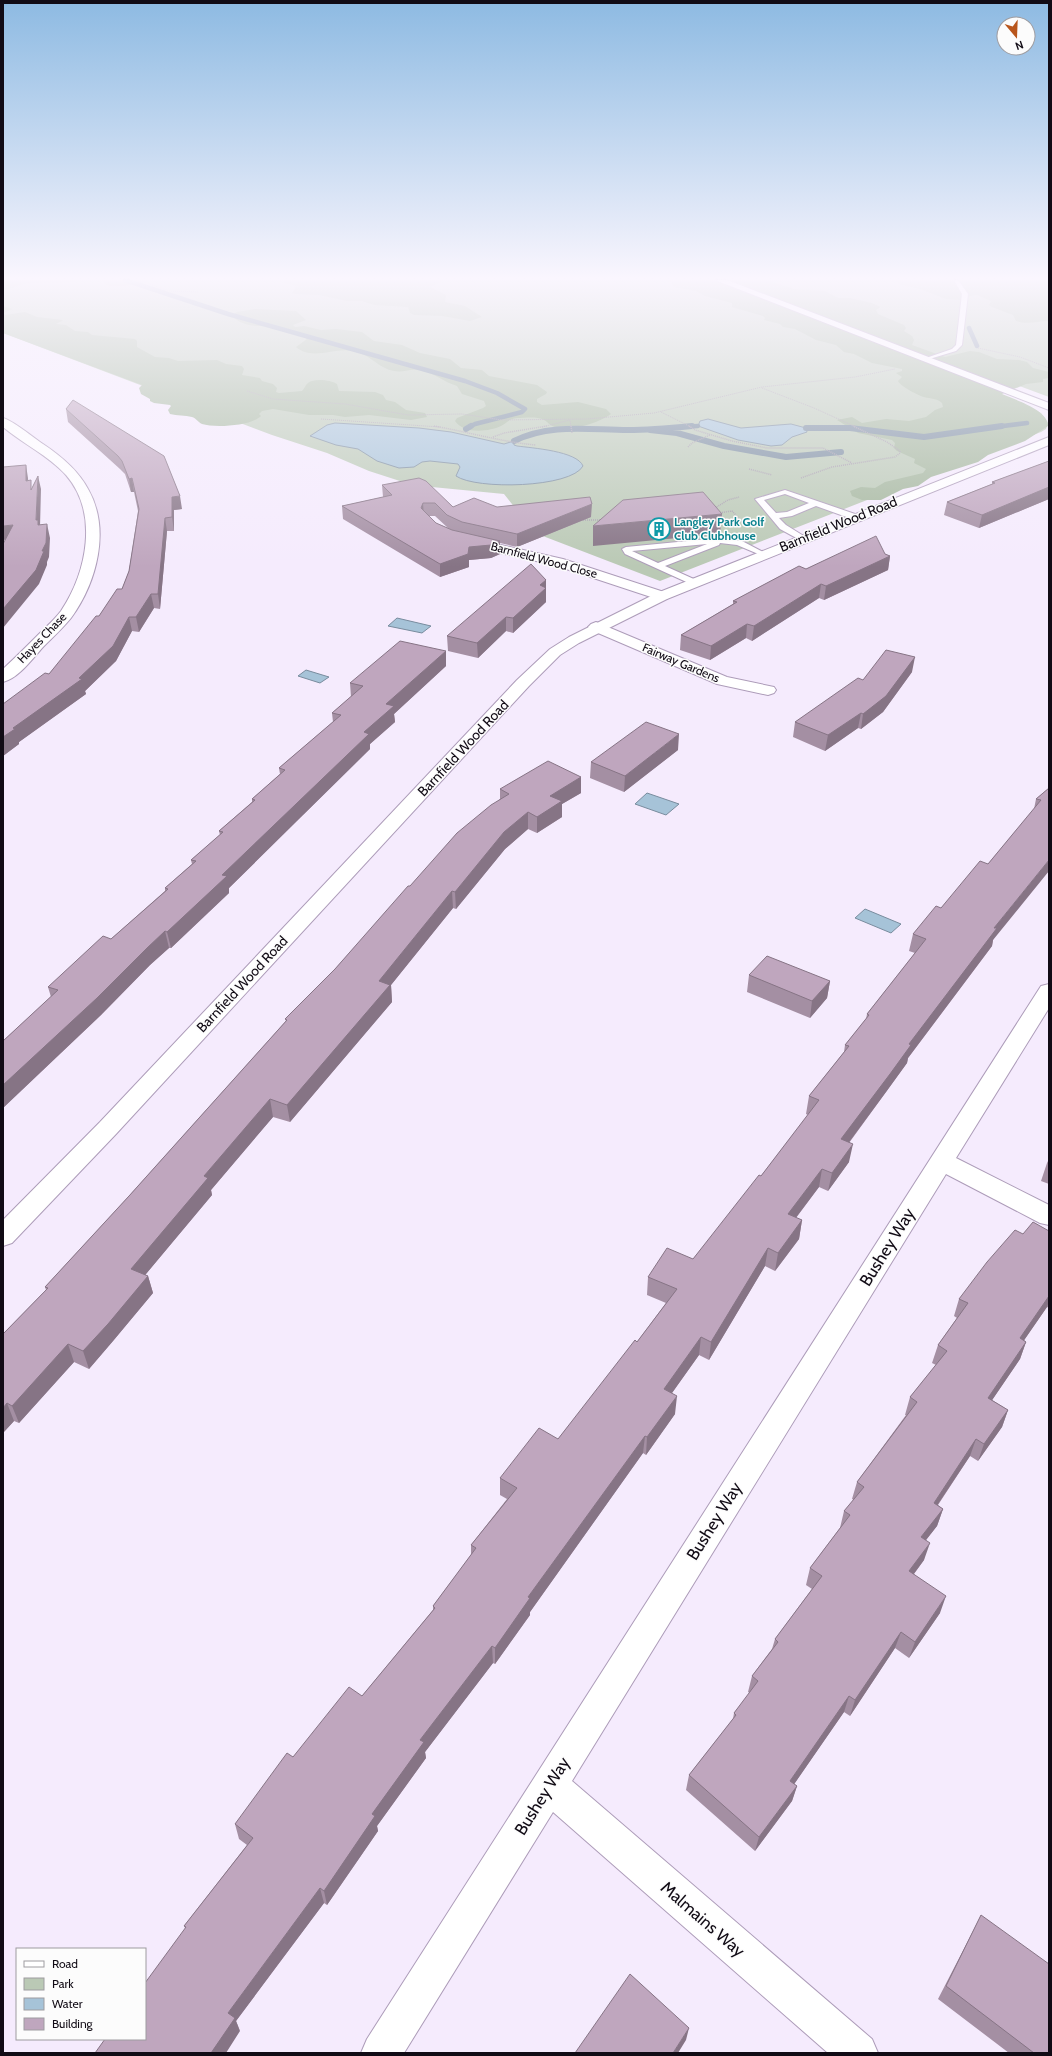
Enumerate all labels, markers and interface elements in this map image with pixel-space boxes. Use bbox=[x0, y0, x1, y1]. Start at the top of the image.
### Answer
north arrow bbox=[996, 16, 1036, 56]
text: N bbox=[1013, 38, 1025, 53]
street label: Barnfield Wood Road bbox=[776, 492, 900, 556]
place label: Langley Park Golf Club Clubhouse bbox=[674, 514, 764, 543]
building icon: Langley Park Golf Club Clubhouse bbox=[646, 516, 672, 542]
street label: Barnfield Wood Close bbox=[489, 538, 599, 581]
street label: Hayes Chase bbox=[14, 609, 69, 666]
street label: Fairway Gardens bbox=[640, 640, 722, 686]
street label: Barnfield Wood Road bbox=[414, 696, 512, 800]
street label: Barnfield Wood Road bbox=[193, 932, 291, 1036]
street label: Bushey Way bbox=[855, 1204, 919, 1290]
street label: Bushey Way bbox=[682, 1478, 746, 1564]
street label: Bushey Way bbox=[510, 1753, 574, 1839]
street label: Malmains Way bbox=[657, 1877, 749, 1961]
legend bbox=[16, 1948, 146, 2040]
text: Road bbox=[52, 1956, 78, 1971]
text: Park bbox=[52, 1976, 74, 1991]
text: Water bbox=[52, 1996, 83, 2011]
text: Building bbox=[52, 2016, 94, 2031]

